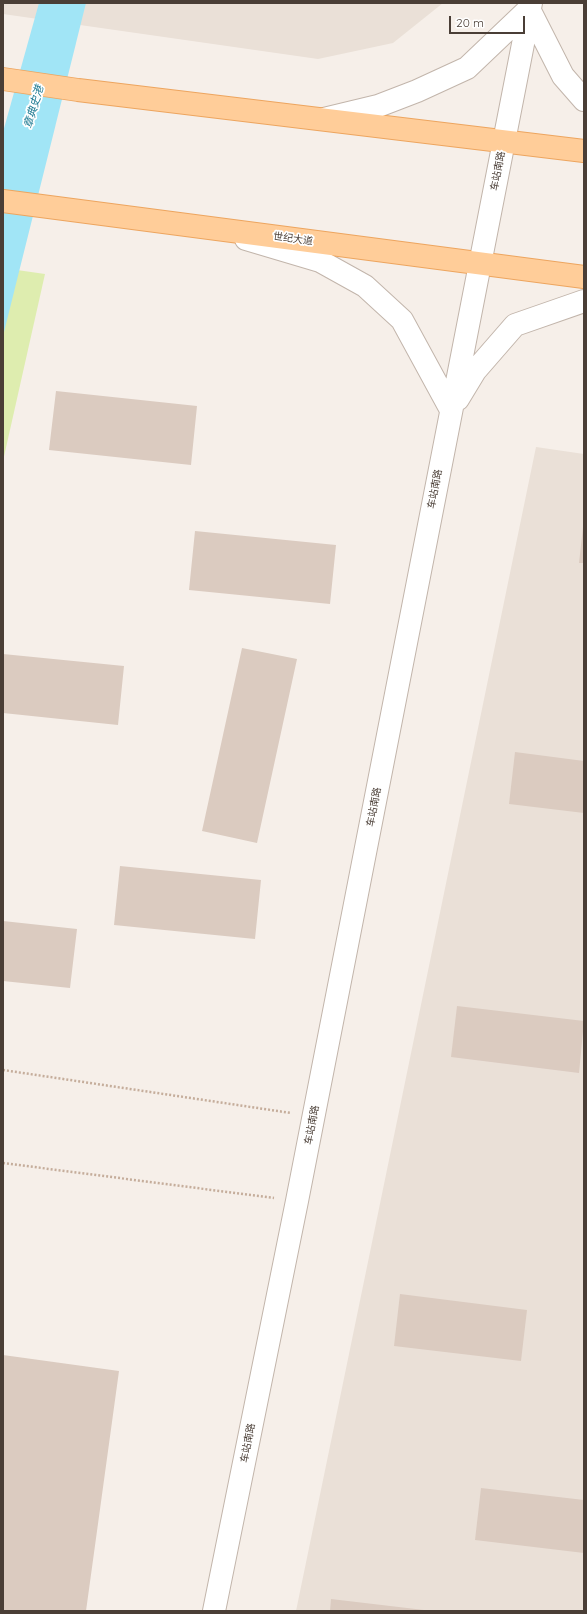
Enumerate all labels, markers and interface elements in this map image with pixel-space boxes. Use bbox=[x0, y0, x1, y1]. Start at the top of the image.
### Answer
scale bar bbox=[451, 8, 527, 34]
text: 20 m bbox=[456, 15, 484, 30]
water label: 章典史港 bbox=[22, 84, 46, 130]
street label: 车站南路 bbox=[488, 150, 508, 192]
street label: 世纪大道 bbox=[272, 230, 314, 248]
street label: 车站南路 bbox=[425, 468, 445, 510]
street label: 车站南路 bbox=[364, 786, 384, 828]
street label: 车站南路 bbox=[302, 1104, 322, 1146]
street label: 车站南路 bbox=[238, 1422, 258, 1464]

